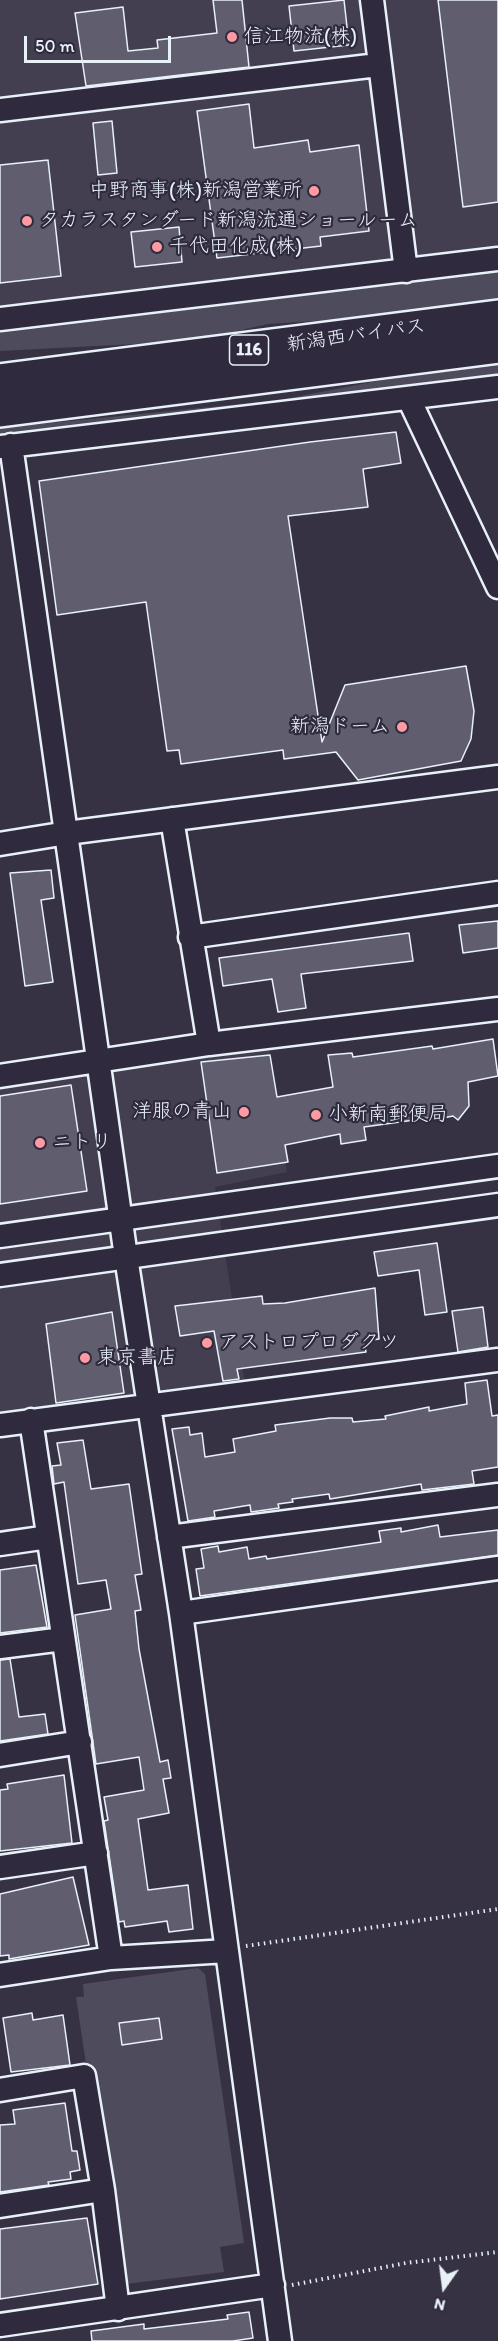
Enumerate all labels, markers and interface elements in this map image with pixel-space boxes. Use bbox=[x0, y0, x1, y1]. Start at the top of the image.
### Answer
scale bar bbox=[27, 24, 174, 62]
place label: 信江物流(株) bbox=[244, 25, 357, 49]
marker: 信江物流(株) bbox=[225, 30, 239, 44]
text: 50 m bbox=[35, 35, 75, 57]
place label: 中野商事(株)新潟営業所 bbox=[89, 179, 302, 203]
marker: 中野商事(株)新潟営業所 bbox=[307, 184, 321, 198]
place label: タカラスタンダード新潟流通ショールーム bbox=[39, 209, 418, 233]
marker: タカラスタンダード新潟流通ショールーム bbox=[20, 214, 34, 228]
place label: 千代田化成(株) bbox=[169, 235, 302, 259]
marker: 千代田化成(株) bbox=[150, 240, 164, 254]
street label: 新潟西バイパス bbox=[285, 314, 427, 358]
road number: 116 bbox=[230, 335, 268, 365]
place label: 新潟ドーム bbox=[290, 715, 390, 739]
marker: 新潟ドーム bbox=[395, 720, 409, 734]
place label: 洋服の青山 bbox=[132, 1100, 232, 1124]
place label: 小新南郵便局 bbox=[328, 1103, 448, 1127]
marker: 洋服の青山 bbox=[237, 1105, 251, 1119]
marker: 小新南郵便局 bbox=[309, 1108, 323, 1122]
place label: ニトリ bbox=[52, 1131, 112, 1155]
marker: ニトリ bbox=[33, 1136, 47, 1150]
place label: アストロプロダクツ bbox=[219, 1331, 399, 1355]
marker: アストロプロダクツ bbox=[200, 1336, 214, 1350]
place label: 東京書店 bbox=[97, 1346, 177, 1370]
marker: 東京書店 bbox=[78, 1351, 92, 1365]
north arrow bbox=[414, 2257, 474, 2317]
text: N bbox=[432, 2294, 447, 2315]

